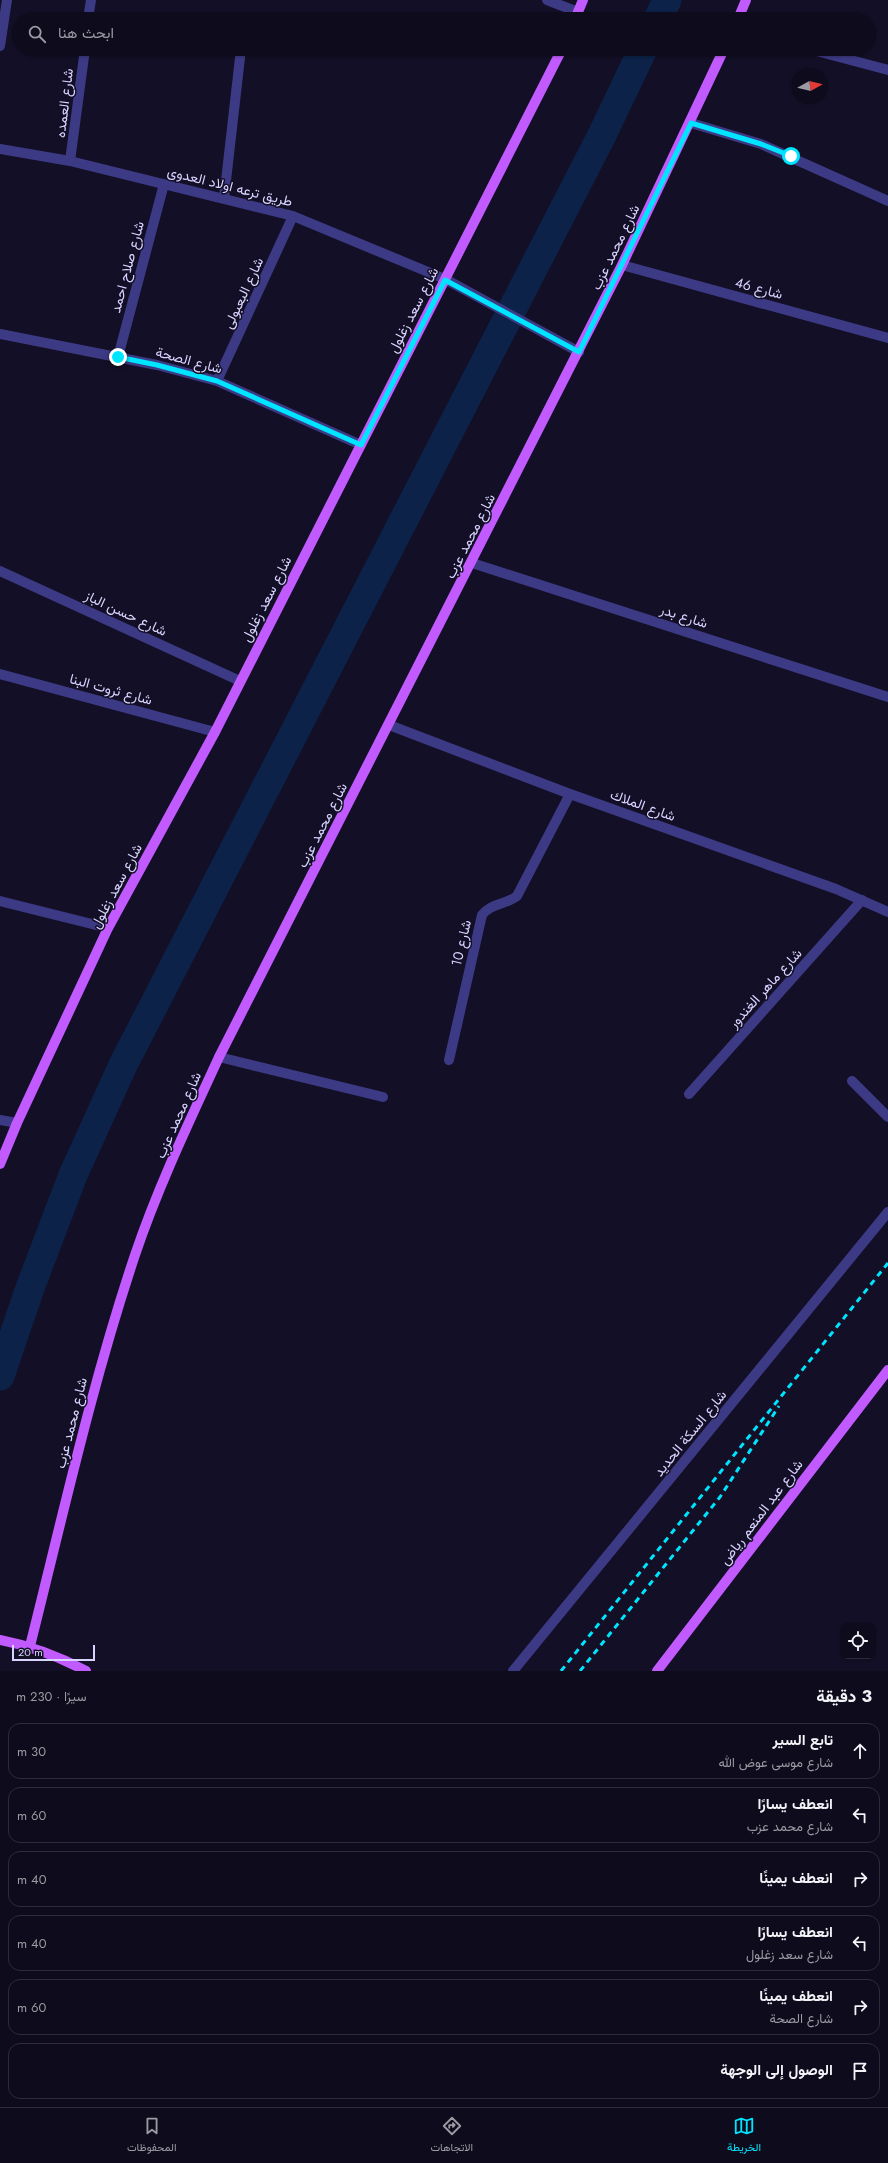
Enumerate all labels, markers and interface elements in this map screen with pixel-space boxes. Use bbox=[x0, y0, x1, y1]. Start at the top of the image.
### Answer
search box bbox=[12, 12, 876, 56]
text: ابحث هنا bbox=[58, 22, 114, 44]
icon: search bbox=[26, 23, 48, 45]
street label: شارع العمده bbox=[50, 67, 79, 139]
north arrow bbox=[792, 68, 828, 104]
route start bbox=[782, 147, 800, 165]
street label: طريق ترعه اولاد العدوى bbox=[165, 161, 295, 211]
street label: شارع محمد عزب bbox=[586, 201, 645, 294]
street label: شارع صلاح احمد bbox=[105, 219, 150, 315]
street label: شارع البعبولى bbox=[218, 254, 269, 332]
street label: شارع سعد زغلول bbox=[383, 264, 444, 357]
street label: شارع 46 bbox=[733, 272, 785, 305]
street label: شارع الصحة bbox=[153, 341, 225, 379]
route end bbox=[109, 348, 127, 366]
street label: شارع محمد عزب bbox=[440, 490, 501, 582]
street label: شارع سعد زغلول bbox=[236, 553, 297, 646]
street label: شارع حسن الباز bbox=[80, 585, 170, 642]
street label: شارع بدر bbox=[656, 599, 710, 634]
street label: شارع ثروت البنا bbox=[67, 668, 155, 711]
street label: شارع محمد عزب bbox=[292, 779, 353, 871]
street label: شارع الملاك bbox=[607, 784, 679, 827]
street label: شارع سعد زغلول bbox=[85, 840, 148, 933]
street label: شارع 10 bbox=[446, 918, 477, 968]
street label: شارع ماهر الغندور bbox=[723, 944, 807, 1034]
street label: شارع محمد عزب bbox=[150, 1068, 207, 1162]
street label: شارع محمد عزب bbox=[50, 1376, 93, 1471]
street label: شارع السكة الحديد bbox=[649, 1385, 732, 1481]
street label: شارع عبد المنعم رياض bbox=[715, 1455, 808, 1570]
map controls bbox=[840, 1623, 876, 1659]
button: locate bbox=[840, 1623, 876, 1659]
scale bar bbox=[12, 1643, 95, 1662]
text: 20 m bbox=[18, 1644, 43, 1660]
text: 3 دقيقة bbox=[816, 1684, 872, 1708]
text: سيرًا · 230 m bbox=[16, 1687, 87, 1706]
text: تابع السير bbox=[773, 1729, 833, 1751]
icon: ahead bbox=[849, 1740, 871, 1762]
text: 30 m bbox=[17, 1742, 46, 1761]
text: شارع موسى عوض الله bbox=[719, 1753, 833, 1772]
text: انعطف يسارًا bbox=[758, 1793, 833, 1815]
icon: left bbox=[849, 1804, 871, 1826]
text: 60 m bbox=[17, 1806, 46, 1825]
text: شارع محمد عزب bbox=[747, 1817, 833, 1836]
text: انعطف يمينًا bbox=[759, 1867, 833, 1889]
icon: right bbox=[849, 1868, 871, 1890]
text: 40 m bbox=[17, 1870, 46, 1889]
text: انعطف يسارًا bbox=[758, 1921, 833, 1943]
icon: left bbox=[849, 1932, 871, 1954]
text: 40 m bbox=[17, 1934, 46, 1953]
text: شارع سعد زغلول bbox=[746, 1945, 833, 1964]
text: انعطف يمينًا bbox=[759, 1985, 833, 2007]
icon: right bbox=[849, 1996, 871, 2018]
text: 60 m bbox=[17, 1998, 46, 2017]
text: شارع الصحة bbox=[769, 2009, 833, 2028]
text: الوصول إلى الوجهة bbox=[720, 2059, 833, 2081]
icon: arrive bbox=[849, 2060, 871, 2082]
tab: المحفوظات bbox=[127, 2115, 177, 2157]
tab: الاتجاهات bbox=[430, 2115, 473, 2157]
tab: الخريطة bbox=[727, 2115, 761, 2157]

